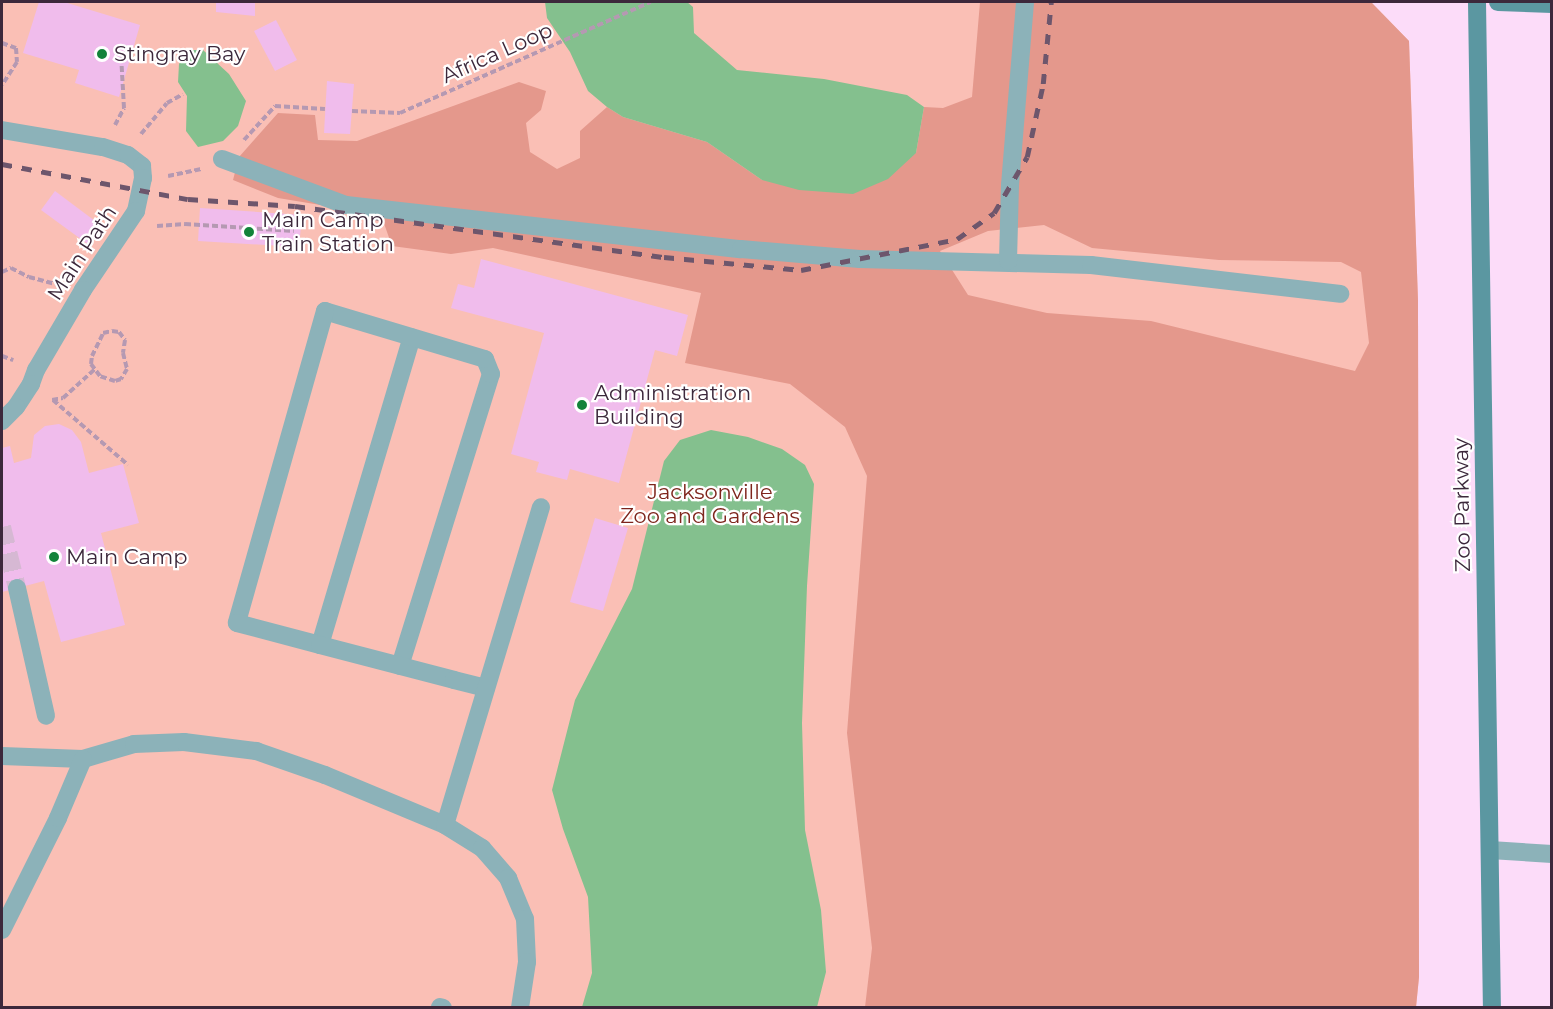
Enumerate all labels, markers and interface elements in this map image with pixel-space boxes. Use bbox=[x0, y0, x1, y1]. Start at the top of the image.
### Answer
street label: Africa Loop bbox=[438, 17, 556, 89]
place label: Stingray Bay bbox=[114, 41, 245, 67]
marker: Stingray Bay bbox=[95, 47, 109, 61]
street label: Main Path bbox=[42, 201, 122, 305]
place label: Main Camp Train Station bbox=[262, 207, 394, 257]
marker: Main Camp Train Station bbox=[240, 223, 258, 241]
place label: Administration Building bbox=[594, 380, 751, 430]
marker: Administration Building bbox=[575, 398, 589, 412]
street label: Zoo Parkway bbox=[1448, 438, 1476, 572]
park label: Jacksonville Zoo and Gardens bbox=[620, 479, 800, 529]
place label: Main Camp bbox=[66, 544, 187, 570]
marker: Main Camp bbox=[47, 550, 61, 564]

